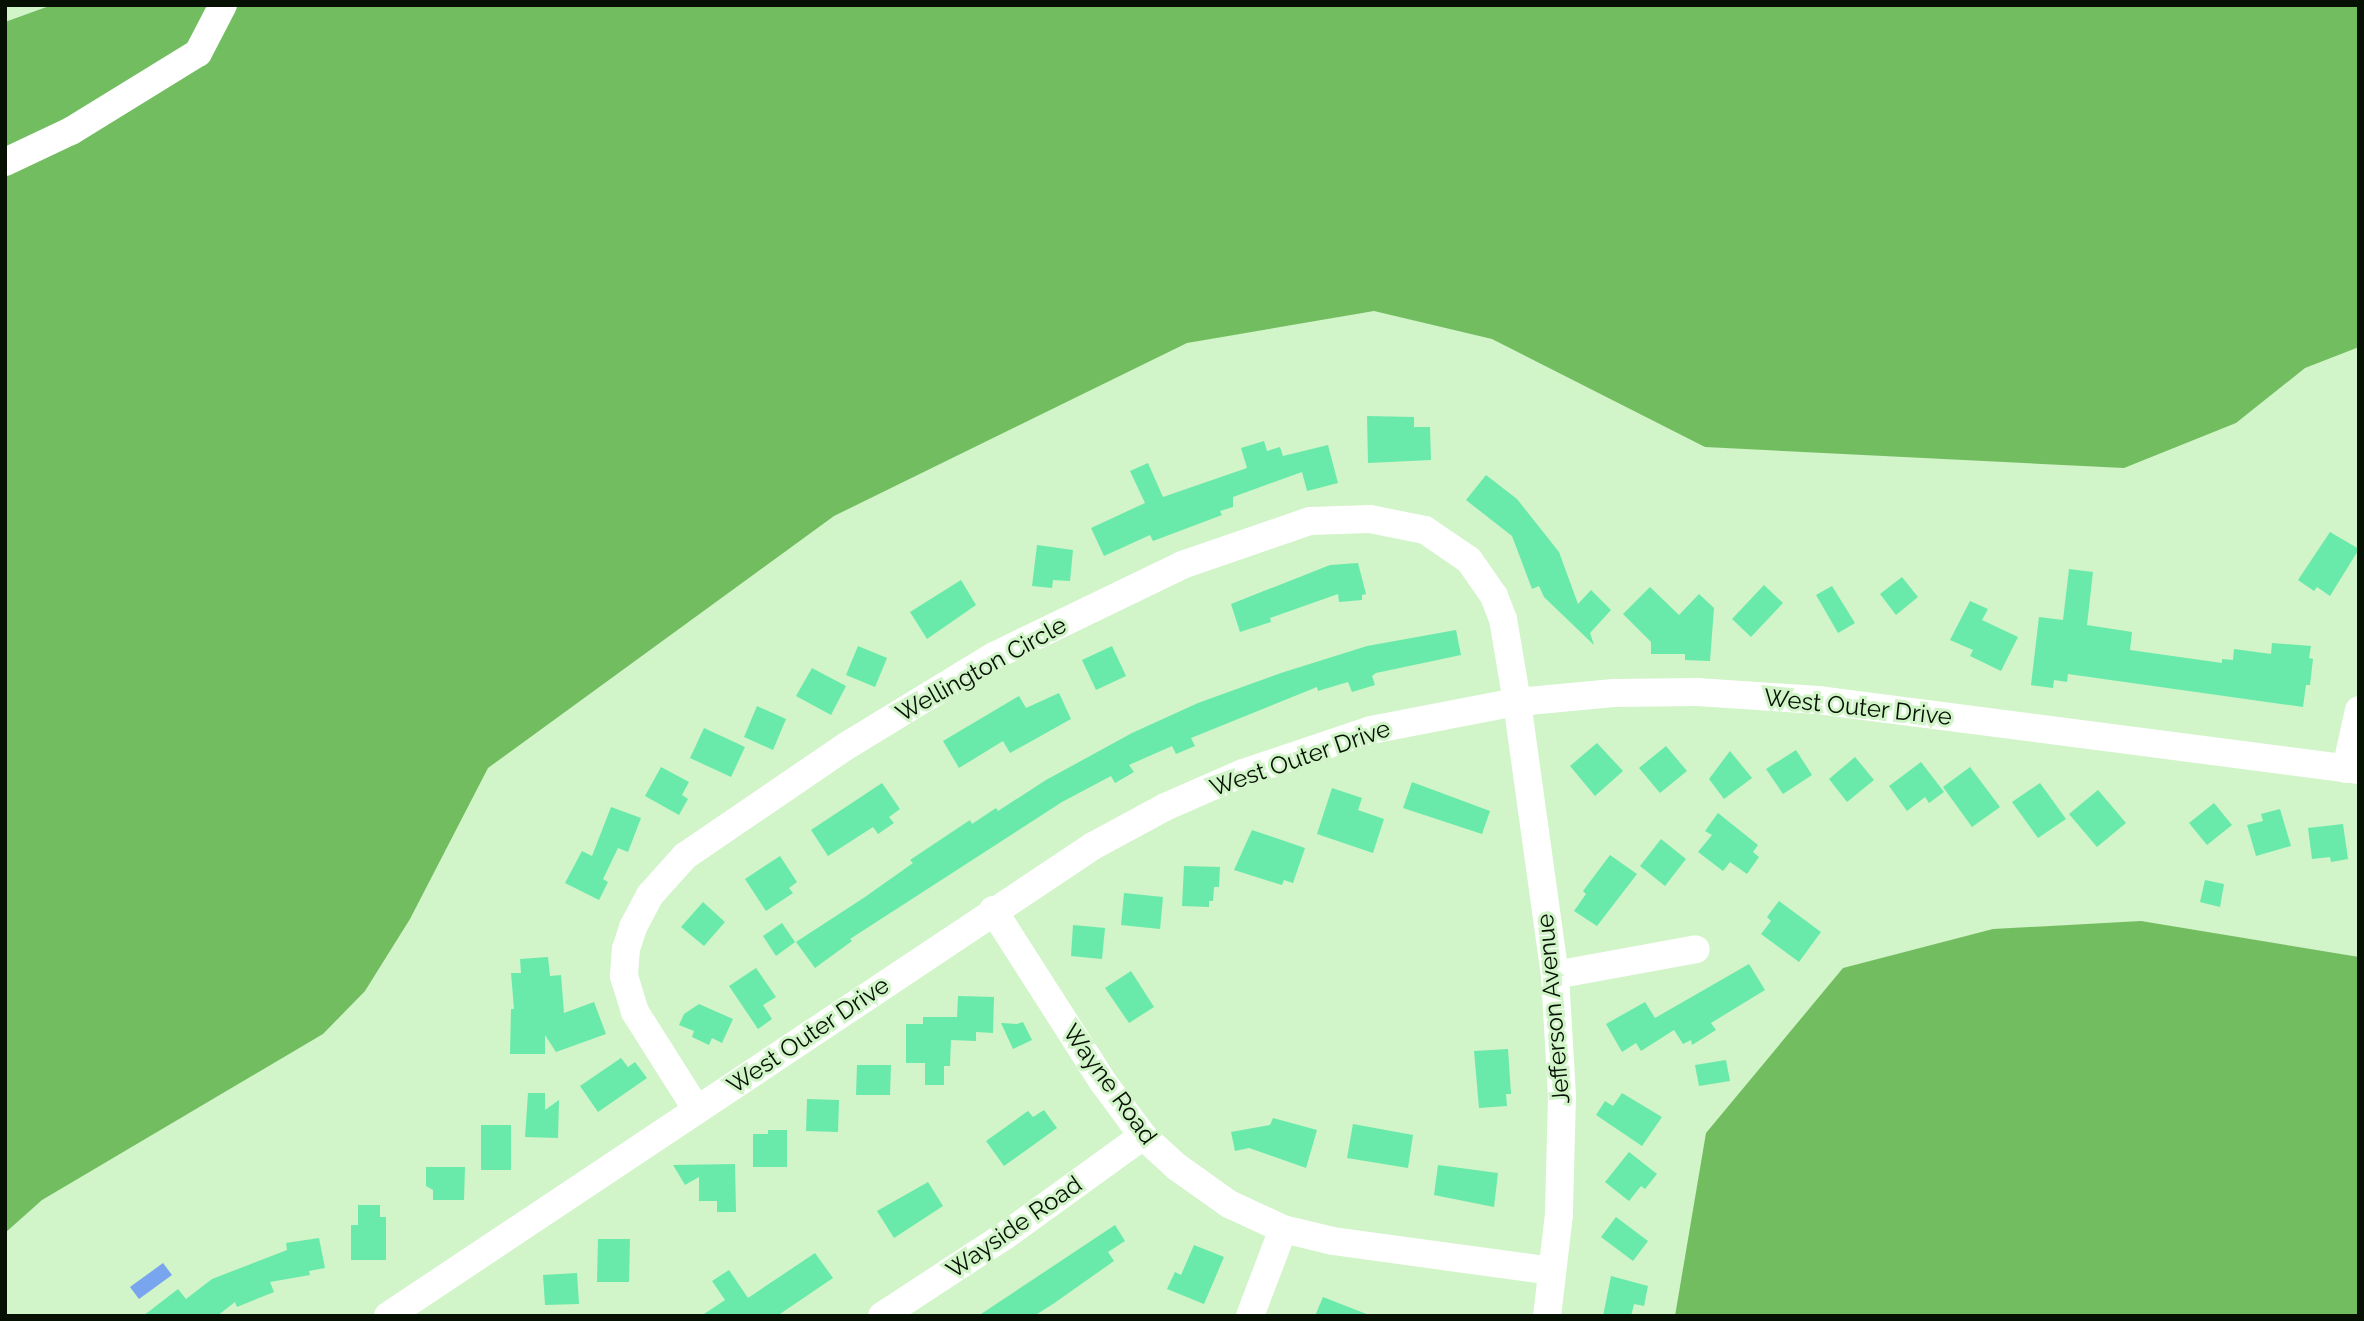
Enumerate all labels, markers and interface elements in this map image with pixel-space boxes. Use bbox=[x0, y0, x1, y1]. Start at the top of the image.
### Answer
street label: Wellington Circle bbox=[891, 610, 1071, 728]
street label: West Outer Drive bbox=[1762, 683, 1954, 731]
street label: West Outer Drive bbox=[1206, 714, 1394, 802]
street label: Jefferson Avenue bbox=[1530, 912, 1576, 1106]
street label: West Outer Drive bbox=[721, 970, 895, 1100]
street label: Wayne Road bbox=[1057, 1018, 1163, 1150]
street label: Wayside Road bbox=[941, 1170, 1087, 1284]

